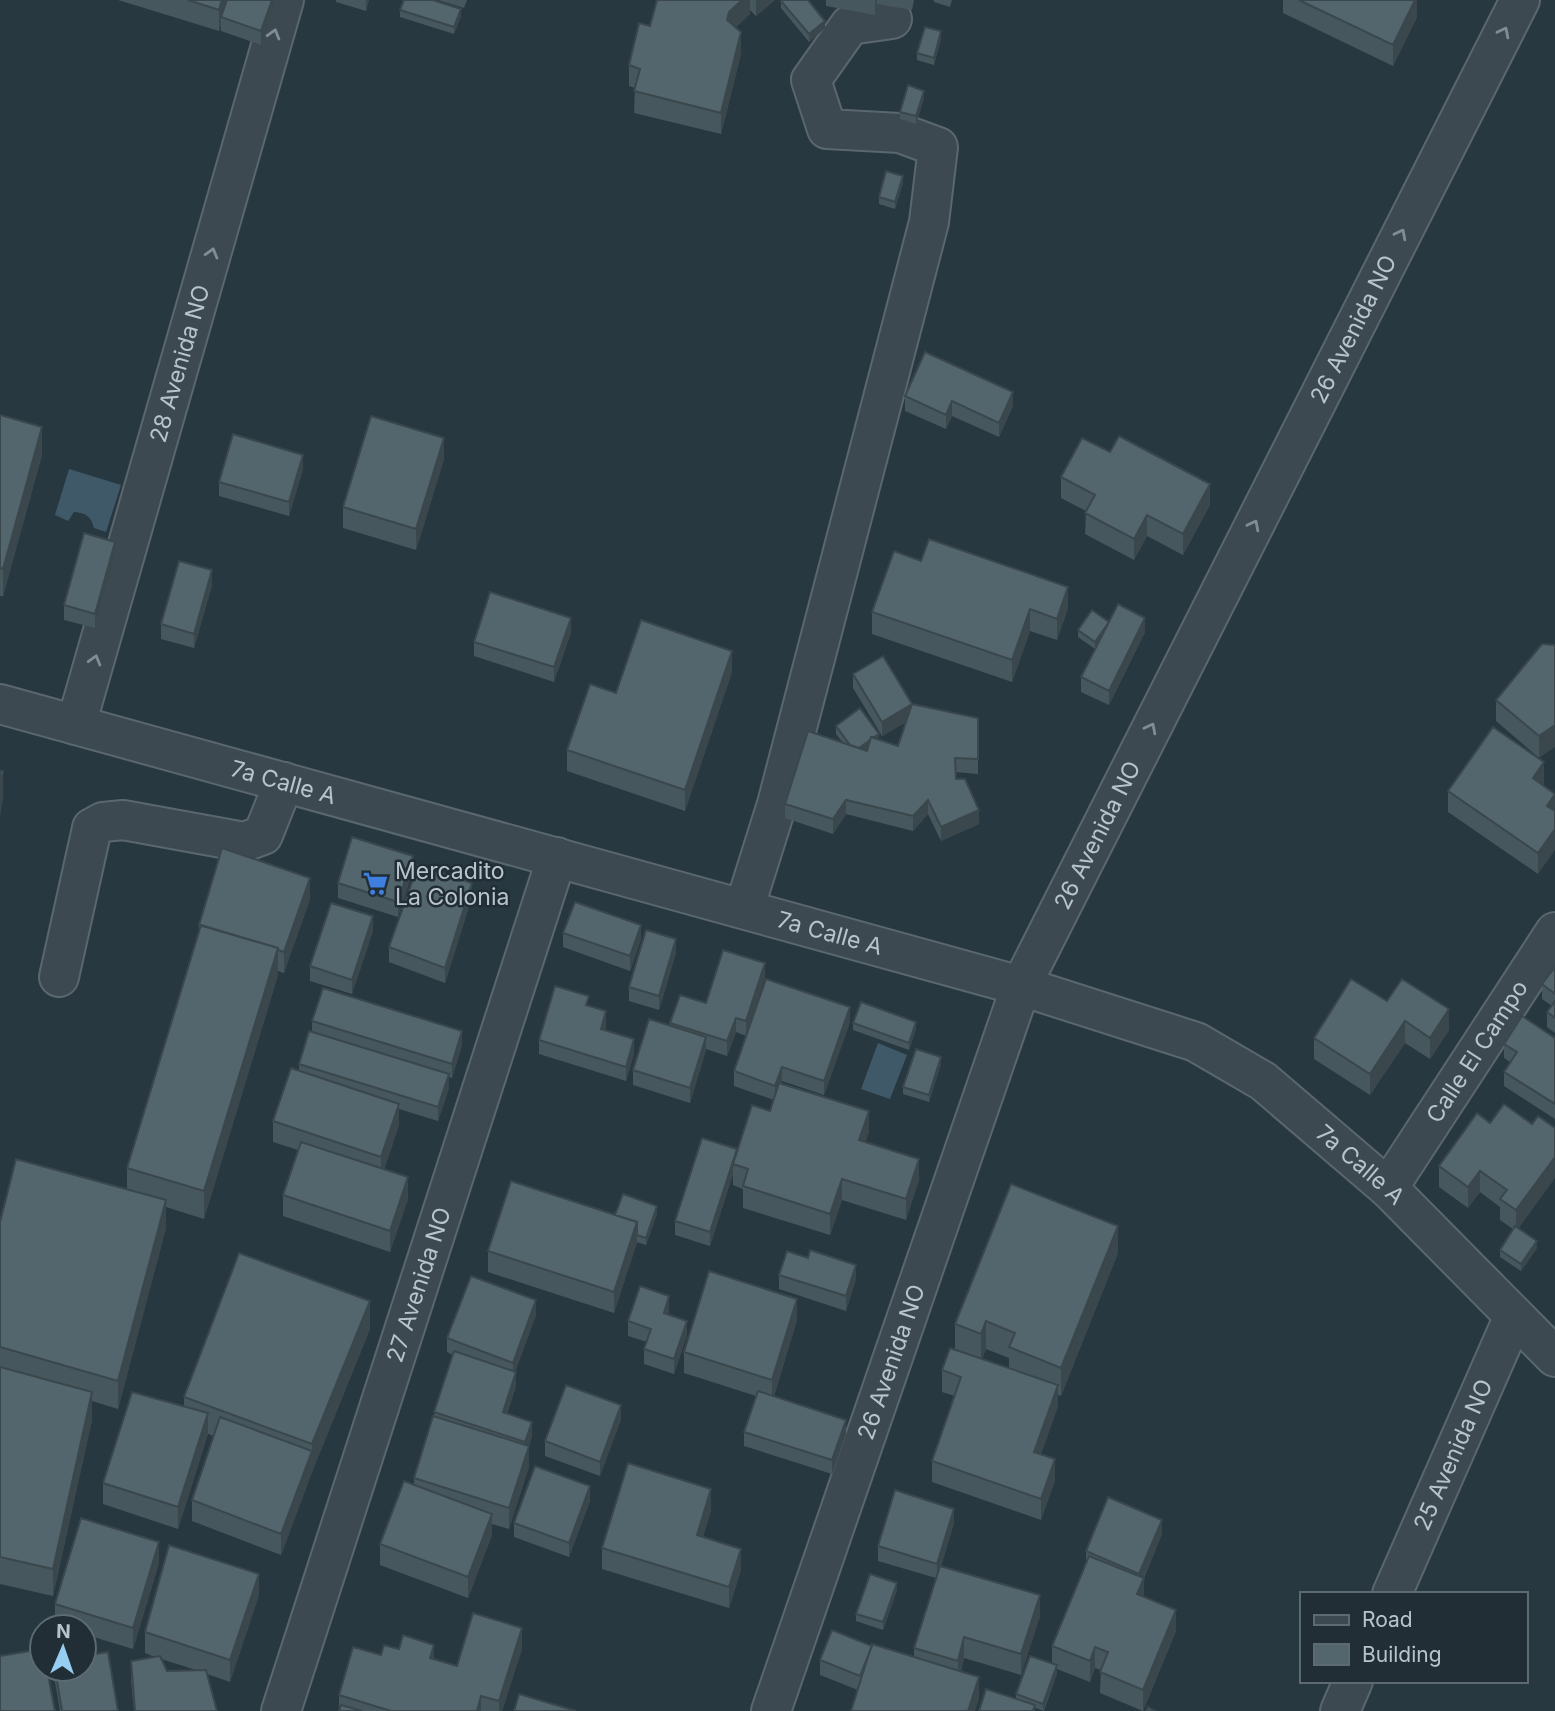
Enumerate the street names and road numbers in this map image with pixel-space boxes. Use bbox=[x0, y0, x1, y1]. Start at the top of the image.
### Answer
street label: 26 Avenida NO bbox=[1304, 250, 1403, 408]
street label: 28 Avenida NO bbox=[144, 282, 216, 446]
street label: 7a Calle A bbox=[228, 754, 339, 810]
street label: 26 Avenida NO bbox=[1048, 756, 1147, 914]
street label: 7a Calle A bbox=[774, 905, 886, 961]
street label: Calle El Campo bbox=[1420, 975, 1534, 1128]
street label: 7a Calle A bbox=[1310, 1119, 1411, 1211]
street label: 27 Avenida NO bbox=[381, 1204, 457, 1366]
street label: 26 Avenida NO bbox=[852, 1281, 931, 1444]
street label: 25 Avenida NO bbox=[1408, 1375, 1499, 1535]

